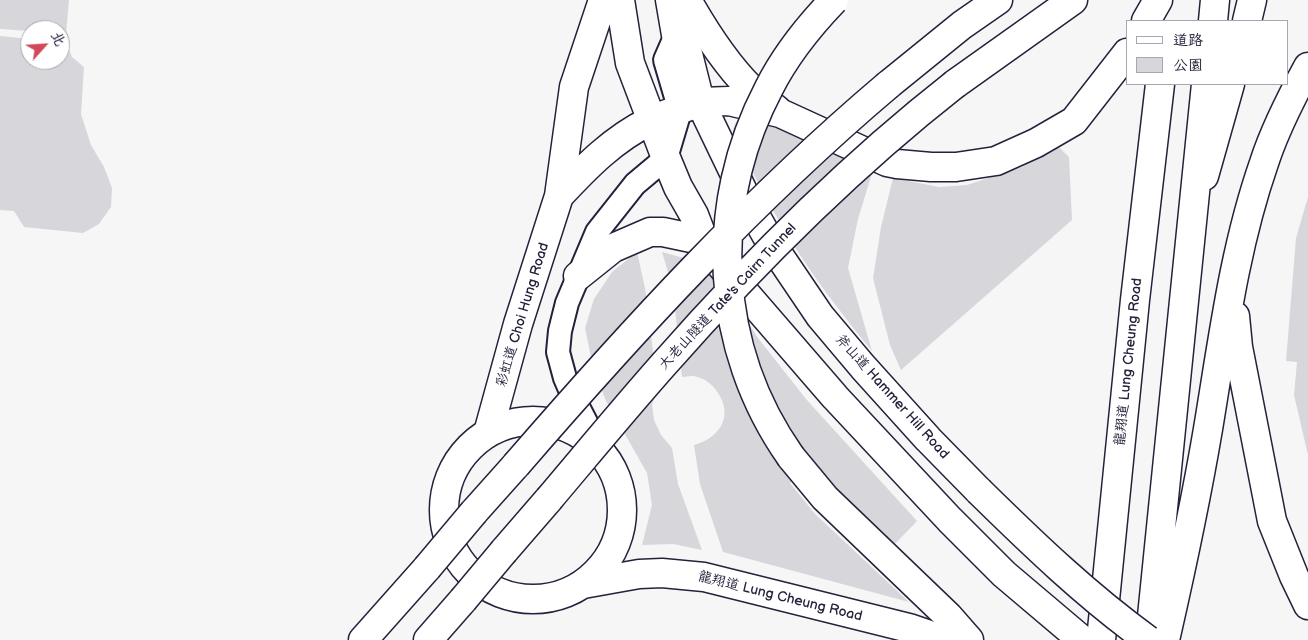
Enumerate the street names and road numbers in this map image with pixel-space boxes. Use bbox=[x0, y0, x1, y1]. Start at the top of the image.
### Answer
street label: 大老山隧道 Tate's Cairn Tunnel bbox=[656, 220, 800, 374]
street label: 彩虹道 Choi Hung Road bbox=[493, 241, 553, 389]
street label: 龍翔道 Lung Cheung Road bbox=[1112, 277, 1146, 447]
street label: 斧山道 Hammer Hill Road bbox=[832, 331, 952, 463]
street label: 龍翔道 Lung Cheung Road bbox=[696, 568, 864, 626]

